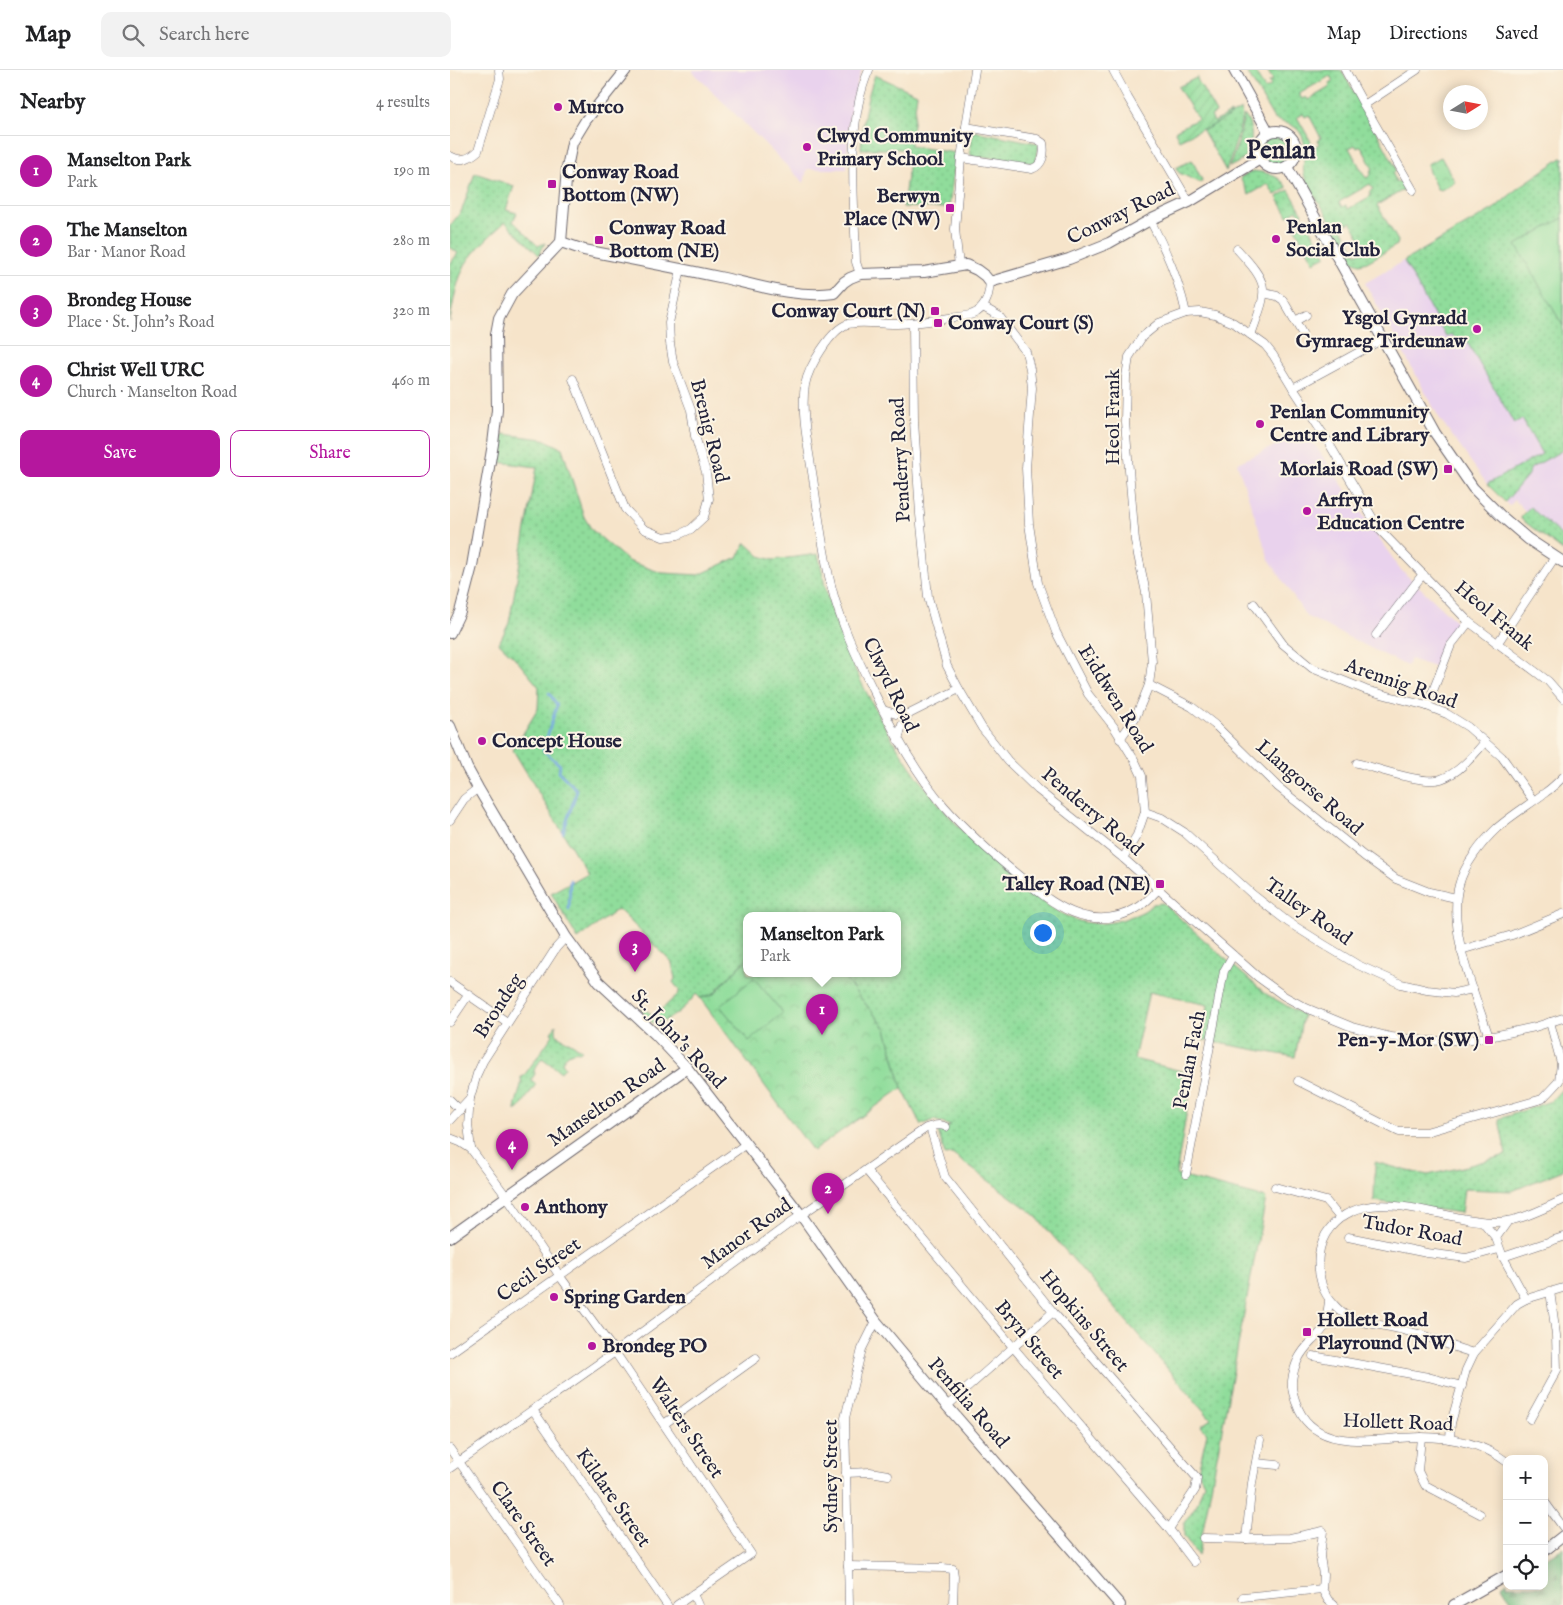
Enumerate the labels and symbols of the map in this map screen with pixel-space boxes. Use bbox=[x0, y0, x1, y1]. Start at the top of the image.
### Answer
north arrow bbox=[1443, 85, 1488, 130]
place label: Murco bbox=[568, 95, 624, 120]
marker: Murco bbox=[552, 101, 564, 113]
place label: Clwyd Community Primary School bbox=[817, 124, 974, 172]
district label: Penlan bbox=[1246, 135, 1317, 167]
marker: Clwyd Community Primary School bbox=[801, 141, 813, 153]
place label: Conway Road Bottom (NW) bbox=[562, 160, 680, 208]
street label: Conway Road bbox=[1063, 177, 1179, 251]
marker: Conway Road Bottom (NW) bbox=[546, 178, 558, 190]
place label: Berwyn Place (NW) bbox=[844, 184, 940, 232]
marker: Berwyn Place (NW) bbox=[944, 202, 956, 214]
place label: Penlan Social Club bbox=[1286, 215, 1380, 263]
place label: Conway Road Bottom (NE) bbox=[609, 216, 727, 264]
marker: Penlan Social Club bbox=[1270, 233, 1282, 245]
marker: Conway Road Bottom (NE) bbox=[593, 234, 605, 246]
place label: Conway Court (N) bbox=[772, 299, 925, 324]
marker: Conway Court (N) bbox=[929, 305, 941, 317]
place label: Ysgol Gynradd Gymraeg Tirdeunaw bbox=[1296, 306, 1468, 354]
place label: Conway Court (S) bbox=[948, 311, 1094, 336]
marker: Conway Court (S) bbox=[932, 317, 944, 329]
marker: Ysgol Gynradd Gymraeg Tirdeunaw bbox=[1471, 323, 1483, 335]
street label: Heol Frank bbox=[1101, 369, 1126, 465]
street label: Brenig Road bbox=[684, 376, 734, 486]
street label: Penderry Road bbox=[885, 397, 917, 523]
place label: Penlan Community Centre and Library bbox=[1270, 400, 1431, 448]
marker: Penlan Community Centre and Library bbox=[1254, 418, 1266, 430]
place label: Morlais Road (SW) bbox=[1280, 457, 1438, 482]
marker: Morlais Road (SW) bbox=[1442, 463, 1454, 475]
place label: Arfryn Education Centre bbox=[1316, 488, 1465, 536]
marker: Arfryn Education Centre bbox=[1301, 505, 1313, 517]
street label: Heol Frank bbox=[1449, 575, 1539, 657]
street label: Clwyd Road bbox=[856, 634, 924, 737]
street label: Eiddwen Road bbox=[1072, 640, 1158, 758]
street label: Arennig Road bbox=[1341, 653, 1461, 715]
place label: Concept House bbox=[492, 729, 622, 754]
marker: Concept House bbox=[476, 735, 488, 747]
street label: Llangorse Road bbox=[1250, 735, 1368, 841]
street label: Penderry Road bbox=[1036, 762, 1148, 862]
place label: Talley Road (NE) bbox=[1002, 872, 1150, 897]
street label: Talley Road bbox=[1259, 873, 1357, 951]
marker: Talley Road (NE) bbox=[1154, 878, 1166, 890]
your location bbox=[1030, 920, 1056, 946]
pin: 3 bbox=[619, 931, 651, 972]
street label: Brondeg bbox=[469, 968, 530, 1043]
street label: St. John's Road bbox=[625, 984, 731, 1094]
pin: 1 bbox=[806, 994, 838, 1035]
street label: Penlan Fach bbox=[1168, 1008, 1212, 1112]
place label: Pen-y-Mor (SW) bbox=[1338, 1028, 1479, 1053]
marker: Pen-y-Mor (SW) bbox=[1483, 1034, 1495, 1046]
street label: Manselton Road bbox=[543, 1053, 671, 1153]
pin: 4 bbox=[496, 1129, 528, 1170]
pin: 2 bbox=[812, 1173, 844, 1214]
street label: Manor Road bbox=[697, 1193, 797, 1275]
place label: Anthony bbox=[534, 1195, 609, 1220]
marker: Anthony bbox=[519, 1201, 531, 1213]
street label: Tudor Road bbox=[1360, 1210, 1464, 1252]
street label: Cecil Street bbox=[492, 1232, 586, 1308]
street label: Hopkins Street bbox=[1034, 1265, 1134, 1377]
place label: Spring Garden bbox=[564, 1285, 686, 1310]
marker: Spring Garden bbox=[548, 1291, 560, 1303]
street label: Bryn Street bbox=[989, 1296, 1069, 1385]
place label: Hollett Road Playround (NW) bbox=[1317, 1308, 1455, 1356]
marker: Hollett Road Playround (NW) bbox=[1301, 1326, 1313, 1338]
place label: Brondeg PO bbox=[602, 1334, 708, 1359]
marker: Brondeg PO bbox=[586, 1340, 598, 1352]
street label: Penfilia Road bbox=[922, 1353, 1014, 1454]
street label: Walters Street bbox=[643, 1373, 729, 1483]
street label: Hollett Road bbox=[1342, 1409, 1454, 1437]
street label: Sydney Street bbox=[819, 1419, 844, 1533]
street label: Kildare Street bbox=[570, 1444, 656, 1552]
street label: Clare Street bbox=[484, 1476, 562, 1572]

